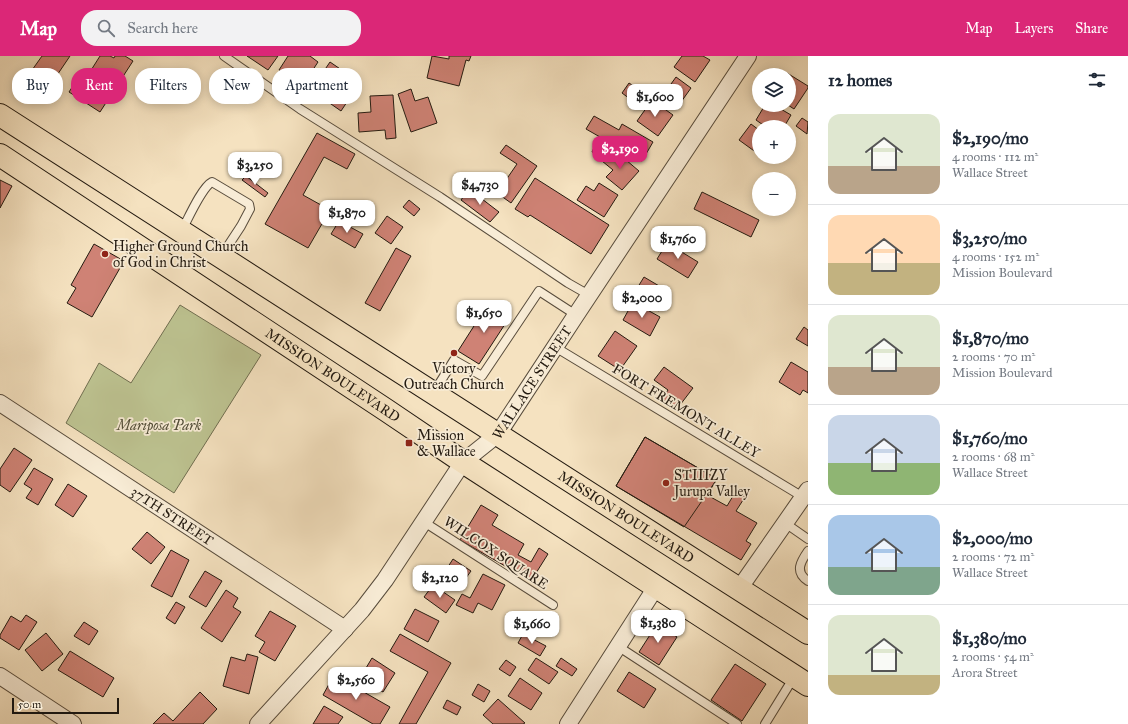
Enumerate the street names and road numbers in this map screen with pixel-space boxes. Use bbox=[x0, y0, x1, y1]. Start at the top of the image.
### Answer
street label: WALLACE STREET bbox=[488, 322, 575, 442]
street label: MISSION BOULEVARD bbox=[262, 324, 404, 426]
street label: FORT FREMONT ALLEY bbox=[609, 360, 764, 462]
street label: MISSION BOULEVARD bbox=[555, 467, 697, 567]
street label: 37TH STREET bbox=[128, 483, 217, 549]
street label: WILCOX SQUARE bbox=[441, 513, 551, 593]

